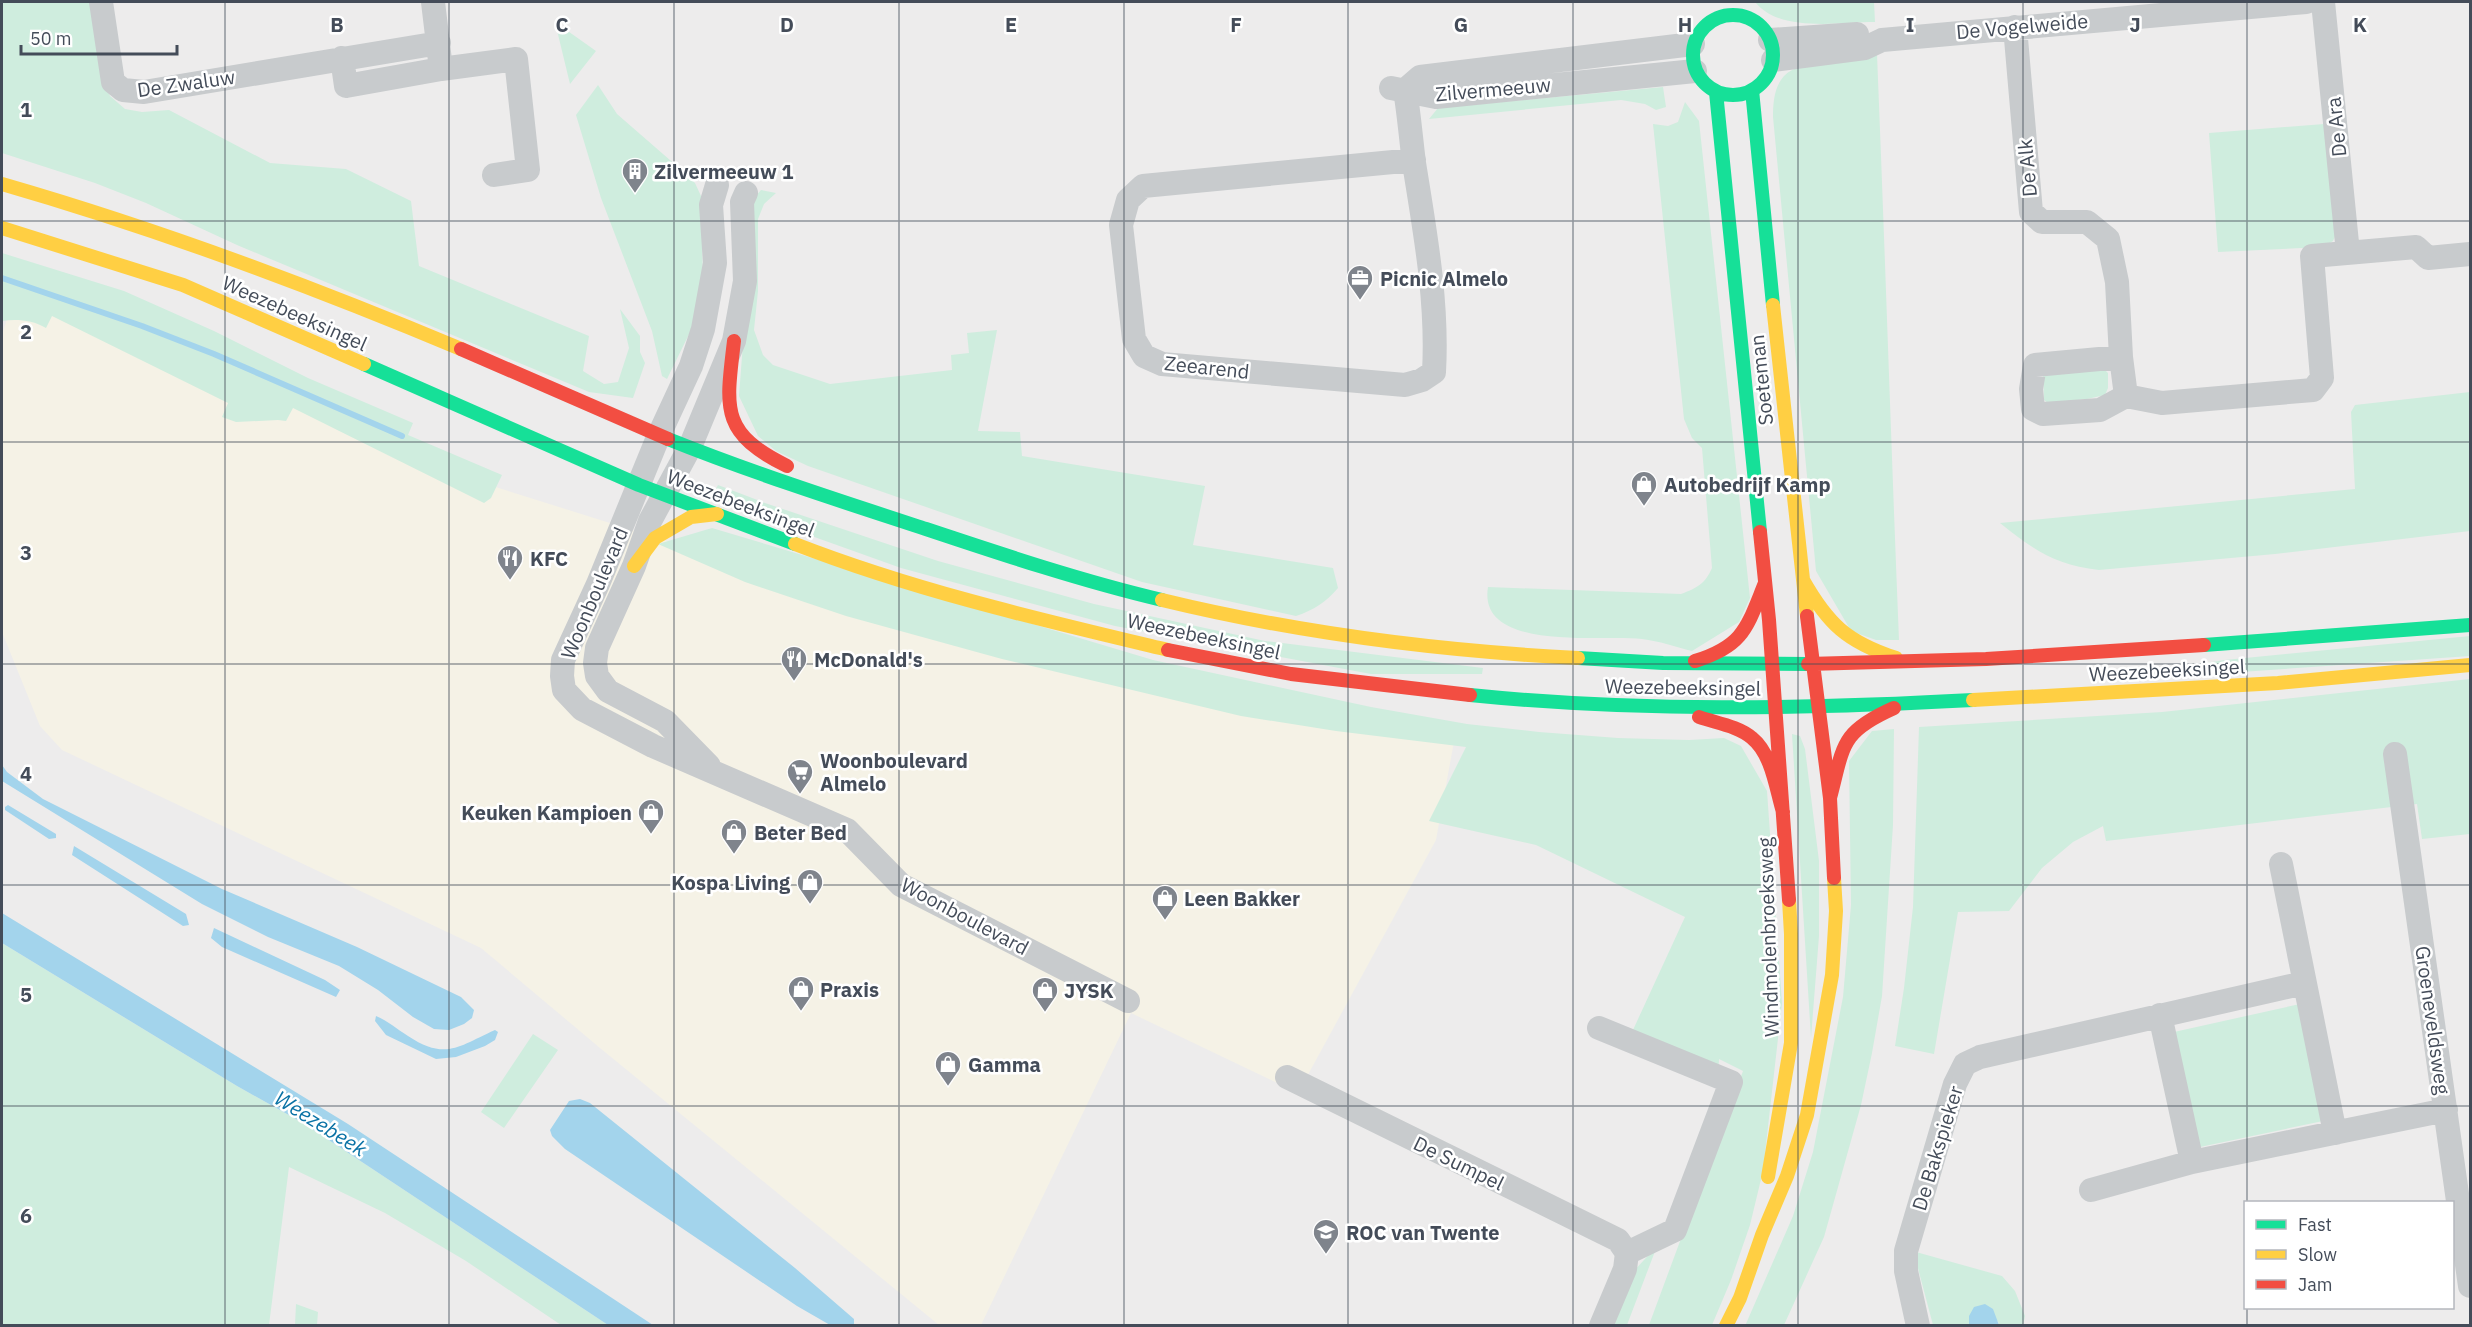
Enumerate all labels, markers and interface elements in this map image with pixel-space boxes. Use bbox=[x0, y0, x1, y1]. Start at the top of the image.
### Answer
street label: De Vogelweide bbox=[1955, 7, 2089, 45]
text: B bbox=[330, 11, 344, 38]
text: C bbox=[555, 11, 569, 38]
text: D bbox=[780, 11, 794, 38]
text: E bbox=[1005, 11, 1017, 38]
text: F bbox=[1230, 11, 1242, 38]
text: G bbox=[1454, 11, 1468, 38]
text: H bbox=[1678, 11, 1692, 38]
text: I bbox=[1906, 11, 1914, 38]
text: J bbox=[2129, 11, 2141, 38]
text: K bbox=[2353, 11, 2367, 38]
scale bar bbox=[21, 18, 177, 56]
text: 50 m bbox=[30, 27, 72, 50]
street label: De Zwaluw bbox=[135, 63, 237, 103]
street label: Zilvermeeuw bbox=[1434, 70, 1552, 108]
street label: De Ara bbox=[2319, 95, 2353, 158]
text: 1 bbox=[20, 96, 32, 123]
street label: De Alk bbox=[2011, 138, 2043, 198]
building icon: Zilvermeeuw 1 bbox=[620, 156, 650, 194]
place label: Zilvermeeuw 1 bbox=[654, 158, 794, 185]
office icon: Picnic Almelo bbox=[1345, 263, 1375, 301]
place label: Picnic Almelo bbox=[1380, 265, 1508, 292]
street label: Weezebeeksingel bbox=[218, 269, 372, 357]
text: 2 bbox=[20, 318, 32, 345]
street label: Soeteman bbox=[1743, 333, 1779, 427]
street label: Zeearend bbox=[1163, 349, 1251, 385]
street label: Weezebeeksingel bbox=[663, 462, 819, 544]
shop icon: Autobedrijf Kamp bbox=[1629, 469, 1659, 507]
place label: Autobedrijf Kamp bbox=[1664, 471, 1831, 498]
street label: Woonboulevard bbox=[554, 523, 634, 663]
text: 3 bbox=[20, 539, 32, 566]
restaurant icon: KFC bbox=[495, 543, 525, 581]
place label: KFC bbox=[530, 545, 568, 572]
street label: Weezebeeksingel bbox=[1125, 607, 1283, 665]
restaurant icon: McDonald's bbox=[779, 644, 809, 682]
place label: McDonald's bbox=[814, 646, 923, 673]
street label: Weezebeeksingel bbox=[2088, 652, 2246, 688]
street label: Weezebeeksingel bbox=[1605, 672, 1761, 702]
place label: Woonboulevard Almelo bbox=[820, 747, 968, 797]
supermarket icon: Woonboulevard Almelo bbox=[785, 757, 815, 795]
text: 4 bbox=[20, 760, 32, 787]
shop icon: Keuken Kampioen bbox=[636, 797, 666, 835]
place label: Keuken Kampioen bbox=[461, 799, 632, 826]
shop icon: Beter Bed bbox=[719, 817, 749, 855]
place label: Beter Bed bbox=[754, 819, 847, 846]
street label: Windmolenbroeksweg bbox=[1751, 836, 1785, 1037]
shop icon: Kospa Living bbox=[795, 867, 825, 905]
place label: Kospa Living bbox=[671, 869, 791, 896]
street label: Woonboulevard bbox=[896, 871, 1034, 961]
shop icon: Leen Bakker bbox=[1150, 883, 1180, 921]
place label: Leen Bakker bbox=[1184, 885, 1300, 912]
street label: Groeneveldsweg bbox=[2409, 944, 2457, 1096]
shop icon: Praxis bbox=[786, 974, 816, 1012]
shop icon: JYSK bbox=[1030, 975, 1060, 1013]
place label: Praxis bbox=[820, 976, 879, 1003]
place label: JYSK bbox=[1064, 977, 1114, 1004]
text: 5 bbox=[20, 981, 32, 1008]
shop icon: Gamma bbox=[933, 1049, 963, 1087]
place label: Gamma bbox=[968, 1051, 1041, 1078]
street label: De Bakspieker bbox=[1905, 1082, 1969, 1214]
water label: Weezebeek bbox=[270, 1084, 373, 1163]
street label: De Sumpel bbox=[1409, 1129, 1509, 1197]
legend bbox=[2244, 1201, 2454, 1309]
text: 6 bbox=[20, 1202, 32, 1229]
text: Fast bbox=[2298, 1213, 2332, 1236]
school or university icon: ROC van Twente bbox=[1311, 1217, 1341, 1255]
place label: ROC van Twente bbox=[1346, 1219, 1499, 1246]
text: Slow bbox=[2298, 1243, 2337, 1266]
text: Jam bbox=[2298, 1273, 2333, 1296]

